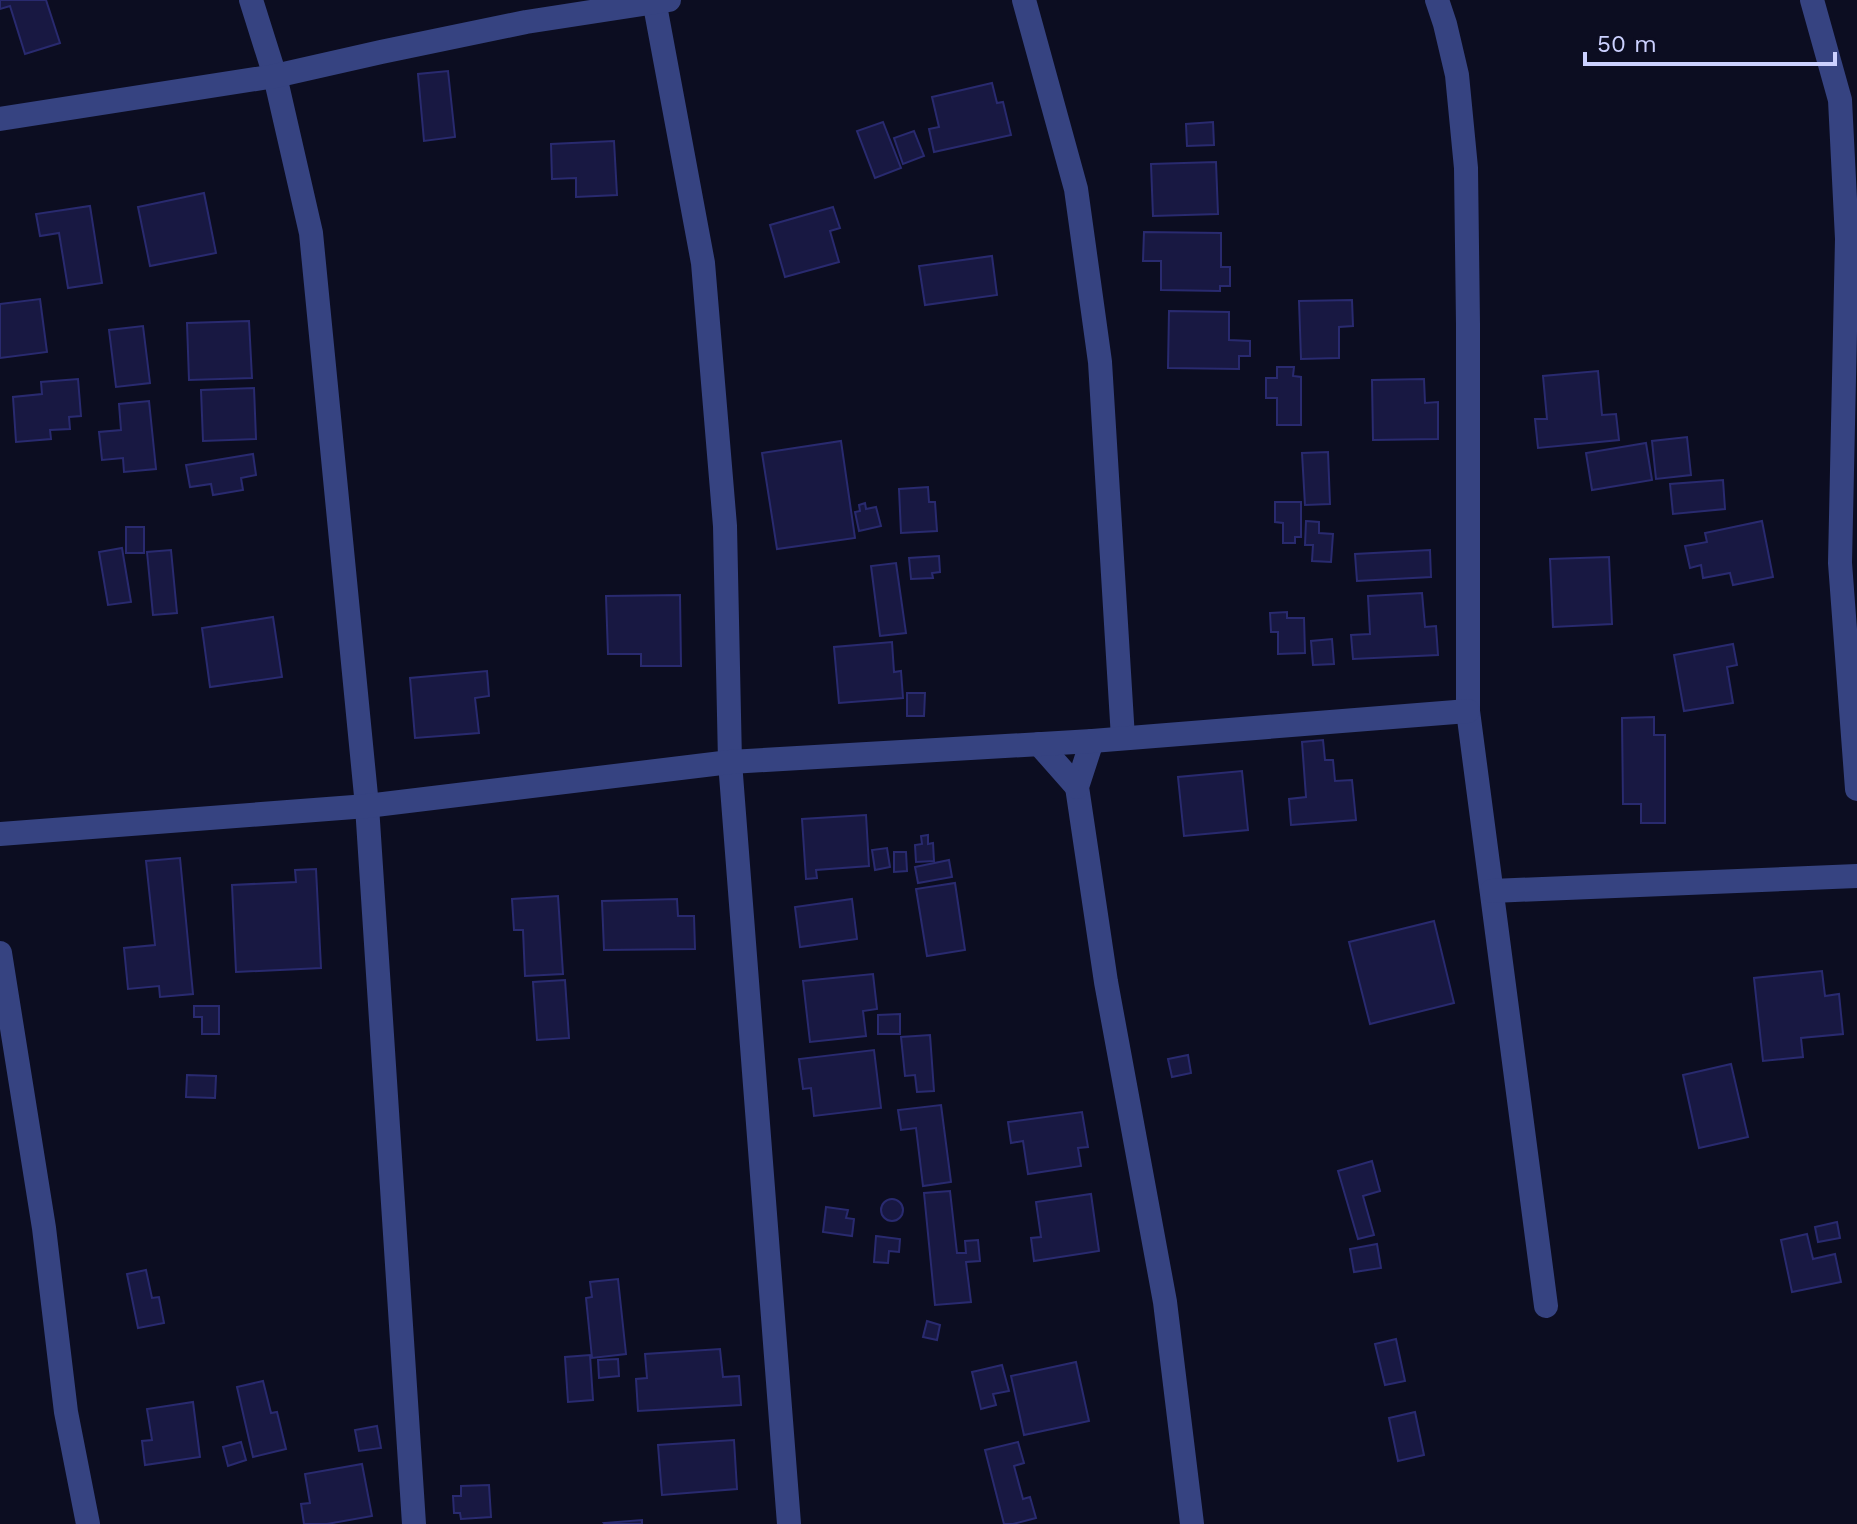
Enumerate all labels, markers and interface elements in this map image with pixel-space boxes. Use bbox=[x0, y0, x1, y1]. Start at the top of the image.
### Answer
scale bar bbox=[1585, 16, 1835, 66]
text: 50 m bbox=[1597, 30, 1657, 58]

